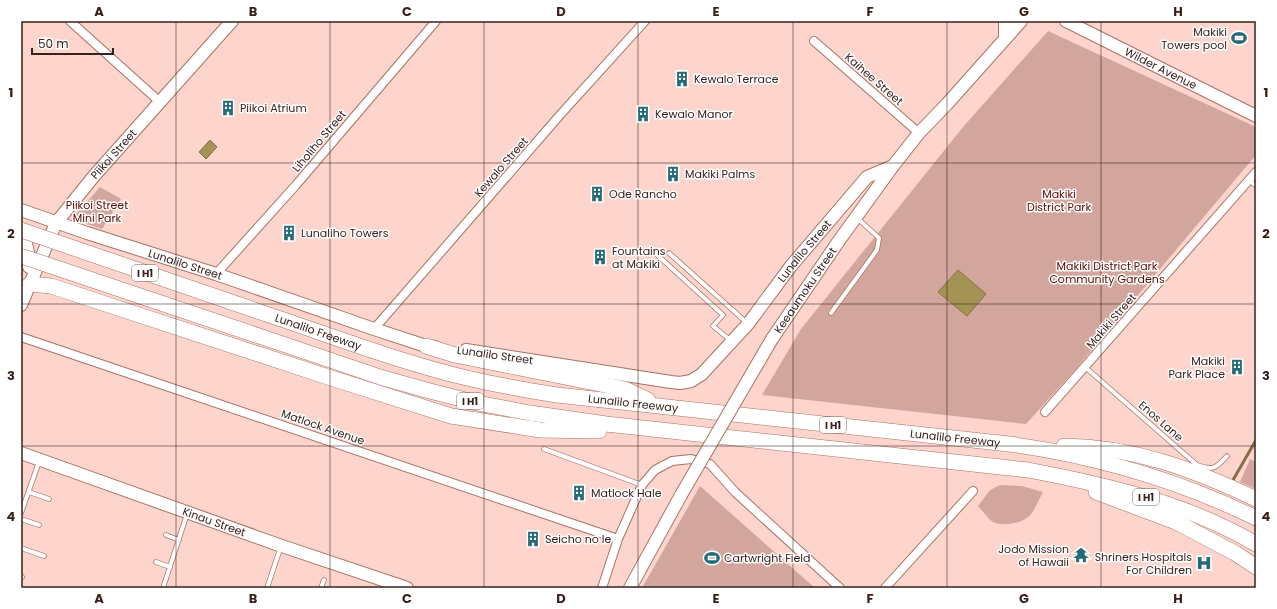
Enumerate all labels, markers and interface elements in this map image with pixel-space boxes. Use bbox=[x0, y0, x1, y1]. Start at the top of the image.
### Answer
text: A bbox=[94, 2, 104, 21]
text: B bbox=[249, 2, 258, 21]
text: C bbox=[402, 2, 412, 21]
text: D bbox=[556, 2, 566, 21]
text: E bbox=[712, 2, 720, 21]
text: F bbox=[866, 2, 874, 21]
text: G bbox=[1019, 2, 1029, 21]
text: H bbox=[1173, 2, 1183, 21]
place label: Makiki Towers pool bbox=[1161, 24, 1227, 53]
sports icon: Makiki Towers pool bbox=[1230, 29, 1248, 47]
scale bar bbox=[32, 30, 113, 56]
text: 50 m bbox=[38, 35, 69, 52]
street label: Wilder Avenue bbox=[1122, 44, 1200, 93]
street label: Kaihee Street bbox=[841, 49, 907, 109]
building icon: Kewalo Terrace bbox=[673, 70, 691, 88]
place label: Kewalo Terrace bbox=[694, 71, 779, 87]
text: 1 bbox=[9, 83, 13, 102]
text: 1 bbox=[1264, 83, 1268, 102]
building icon: Piikoi Atrium bbox=[219, 99, 237, 117]
place label: Piikoi Atrium bbox=[240, 100, 307, 116]
building icon: Kewalo Manor bbox=[634, 105, 652, 123]
place label: Kewalo Manor bbox=[655, 106, 733, 122]
street label: Liholiho Street bbox=[288, 107, 350, 175]
street label: Piikoi Street bbox=[87, 125, 140, 183]
street label: Kewalo Street bbox=[470, 134, 532, 200]
building icon: Makiki Palms bbox=[664, 165, 682, 183]
place label: Makiki Palms bbox=[685, 166, 755, 182]
building icon: Ode Rancho bbox=[588, 185, 606, 203]
place label: Ode Rancho bbox=[609, 186, 677, 202]
park label: Makiki District Park bbox=[1027, 186, 1091, 215]
park label: Piikoi Street Mini Park bbox=[66, 197, 128, 226]
street label: Lunalilo Street bbox=[774, 216, 835, 285]
text: 2 bbox=[7, 224, 15, 243]
building icon: Lunaliho Towers bbox=[280, 224, 298, 242]
text: 2 bbox=[1262, 224, 1270, 243]
place label: Lunaliho Towers bbox=[301, 225, 389, 241]
place label: Fountains at Makiki bbox=[612, 243, 666, 272]
street label: Keeaumoku Street bbox=[770, 244, 840, 336]
street label: Lunalilo Street bbox=[146, 245, 224, 284]
building icon: Fountains at Makiki bbox=[591, 248, 609, 266]
park label: Makiki District Park Community Gardens bbox=[1049, 258, 1165, 287]
road number: I H1 bbox=[132, 265, 158, 281]
street label: Makiki Street bbox=[1082, 290, 1140, 352]
street label: Lunalilo Freeway bbox=[273, 310, 364, 354]
street label: Lunalilo Street bbox=[456, 342, 534, 368]
place label: Makiki Park Place bbox=[1168, 353, 1225, 382]
building icon: Makiki Park Place bbox=[1228, 358, 1246, 376]
text: 3 bbox=[7, 366, 15, 385]
text: 3 bbox=[1262, 366, 1270, 385]
street label: Lunalilo Freeway bbox=[587, 390, 680, 416]
road number: I H1 bbox=[457, 393, 483, 409]
street label: Enos Lane bbox=[1135, 397, 1187, 445]
street label: Matlock Avenue bbox=[279, 405, 367, 449]
road number: I H1 bbox=[820, 417, 846, 433]
street label: Lunalilo Freeway bbox=[909, 425, 1002, 451]
building icon: Matlock Hale bbox=[570, 484, 588, 502]
place label: Matlock Hale bbox=[591, 485, 662, 501]
road number: I H1 bbox=[1133, 489, 1159, 505]
street label: Kinau Street bbox=[180, 503, 248, 540]
text: 4 bbox=[7, 507, 16, 526]
text: 4 bbox=[1262, 507, 1271, 526]
building icon: Seicho no Ie bbox=[524, 530, 542, 548]
place label: Seicho no Ie bbox=[545, 531, 611, 547]
place label: Jodo Mission of Hawaii bbox=[998, 541, 1069, 570]
temple icon: Jodo Mission of Hawaii bbox=[1072, 546, 1090, 564]
sports icon: Cartwright Field bbox=[703, 549, 721, 567]
place label: Shriners Hospitals For Children bbox=[1095, 549, 1192, 578]
place label: Cartwright Field bbox=[724, 550, 811, 566]
hospital icon: Shriners Hospitals For Children bbox=[1195, 554, 1213, 572]
text: A bbox=[94, 589, 104, 608]
text: B bbox=[249, 589, 258, 608]
text: C bbox=[402, 589, 412, 608]
text: D bbox=[556, 589, 566, 608]
text: E bbox=[712, 589, 720, 608]
text: F bbox=[866, 589, 874, 608]
text: G bbox=[1019, 589, 1029, 608]
text: H bbox=[1173, 589, 1183, 608]

